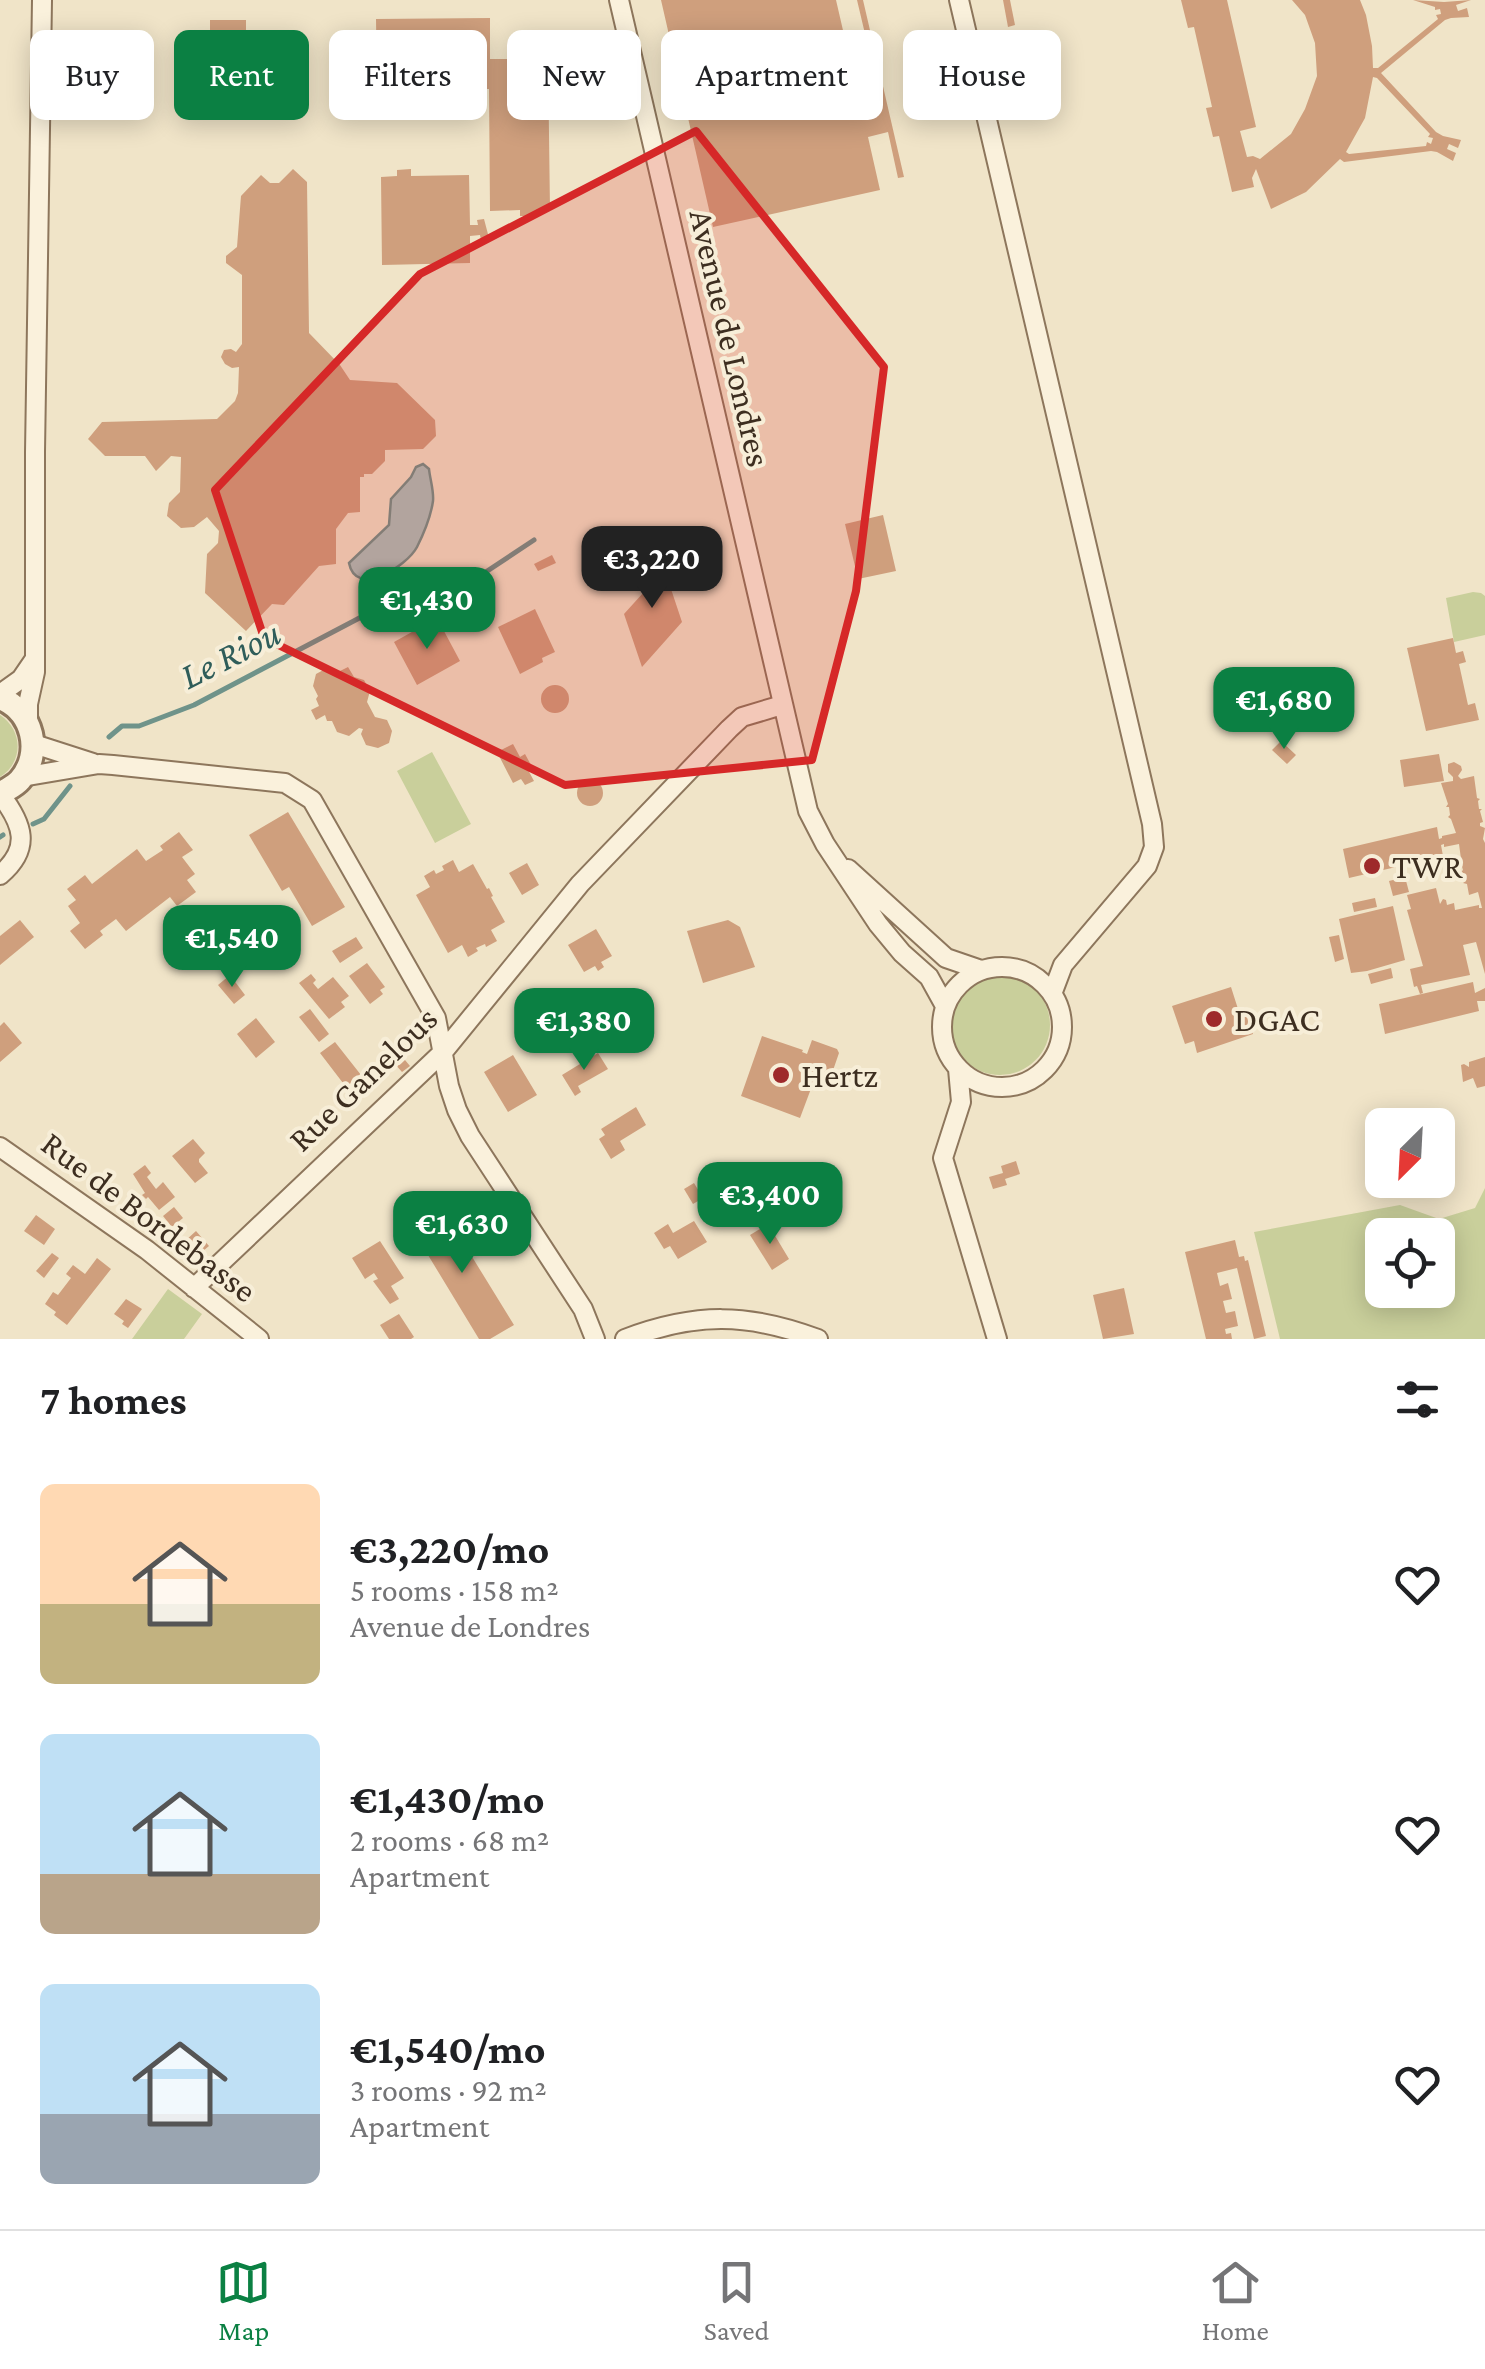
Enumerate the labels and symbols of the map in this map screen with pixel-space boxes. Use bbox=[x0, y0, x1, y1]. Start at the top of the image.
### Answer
street label: Avenue de Londres bbox=[681, 206, 779, 470]
pin: €3,220 bbox=[571, 526, 733, 611]
pin: €1,430 bbox=[346, 567, 508, 652]
water label: Le Riou bbox=[173, 611, 287, 697]
pin: €1,680 bbox=[1203, 667, 1365, 752]
place label: TWR bbox=[1392, 847, 1463, 886]
marker: TWR bbox=[1361, 855, 1383, 877]
pin: €1,540 bbox=[151, 905, 313, 990]
pin: €1,380 bbox=[503, 988, 665, 1073]
street label: Rue Ganelous bbox=[281, 999, 445, 1159]
place label: DGAC bbox=[1234, 1000, 1320, 1039]
marker: DGAC bbox=[1203, 1008, 1225, 1030]
place label: Hertz bbox=[801, 1056, 878, 1095]
marker: Hertz bbox=[770, 1064, 792, 1086]
north arrow bbox=[1365, 1108, 1455, 1198]
street label: Rue de Bordebasse bbox=[34, 1124, 264, 1310]
pin: €3,400 bbox=[689, 1162, 851, 1247]
pin: €1,630 bbox=[381, 1191, 543, 1276]

